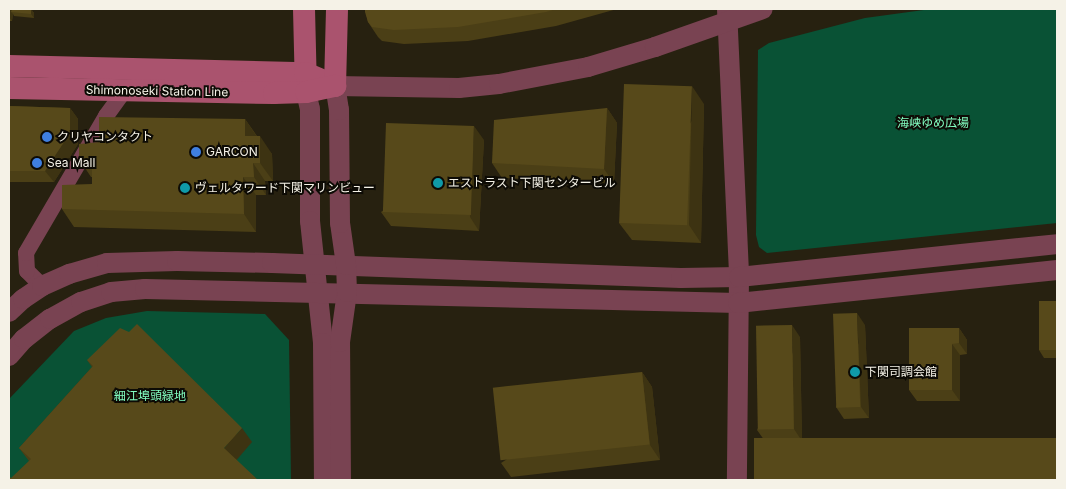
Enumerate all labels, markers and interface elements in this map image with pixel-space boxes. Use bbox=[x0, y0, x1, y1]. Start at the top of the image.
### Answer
street label: Shimonoseki Station Line bbox=[86, 83, 228, 99]
park label: 海峡ゆめ広場 bbox=[897, 116, 969, 130]
place label: クリヤコンタクト bbox=[57, 130, 153, 144]
marker: クリヤコンタクト bbox=[41, 131, 53, 143]
place label: GARCON bbox=[206, 145, 258, 159]
marker: GARCON bbox=[190, 146, 202, 158]
place label: Sea Mall bbox=[47, 156, 95, 170]
marker: Sea Mall bbox=[31, 157, 43, 169]
place label: エストラスト下関センタービル bbox=[448, 176, 616, 190]
marker: エストラスト下関センタービル bbox=[432, 177, 444, 189]
place label: ヴェルタワード下関マリンビュー bbox=[195, 181, 375, 195]
marker: ヴェルタワード下関マリンビュー bbox=[179, 182, 191, 194]
place label: 下関司調会館 bbox=[865, 365, 937, 379]
marker: 下関司調会館 bbox=[849, 366, 861, 378]
park label: 細江埠頭緑地 bbox=[114, 389, 186, 403]

